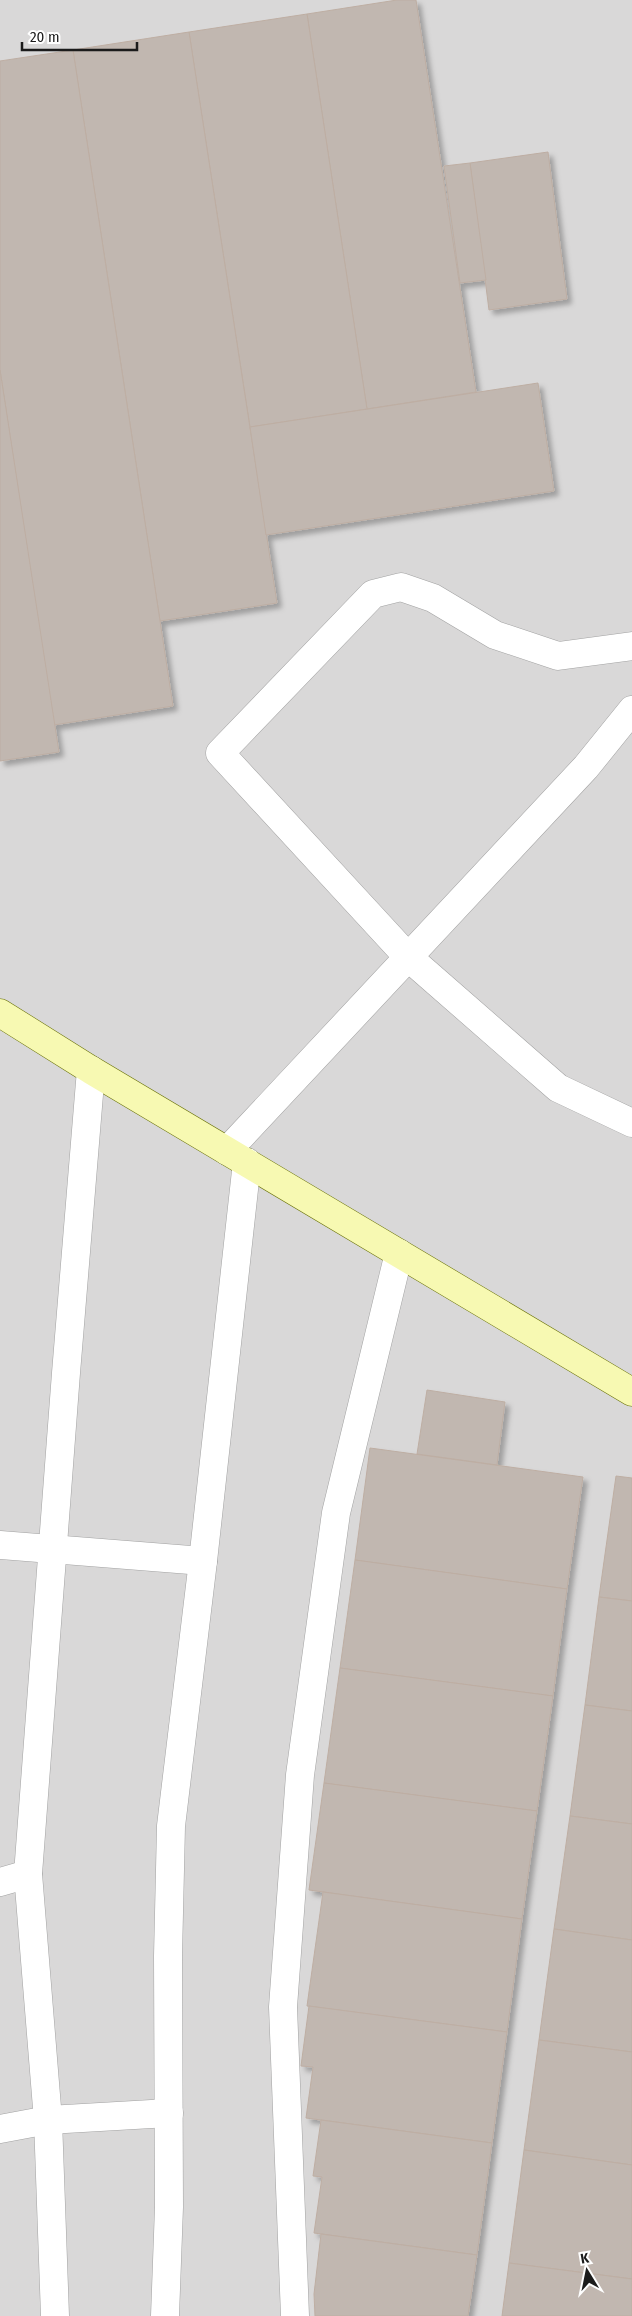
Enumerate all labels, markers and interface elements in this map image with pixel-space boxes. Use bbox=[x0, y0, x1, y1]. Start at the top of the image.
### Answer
scale bar bbox=[22, 20, 138, 52]
text: 20 m bbox=[30, 28, 60, 46]
north arrow bbox=[562, 2246, 612, 2296]
text: K bbox=[579, 2249, 591, 2268]

